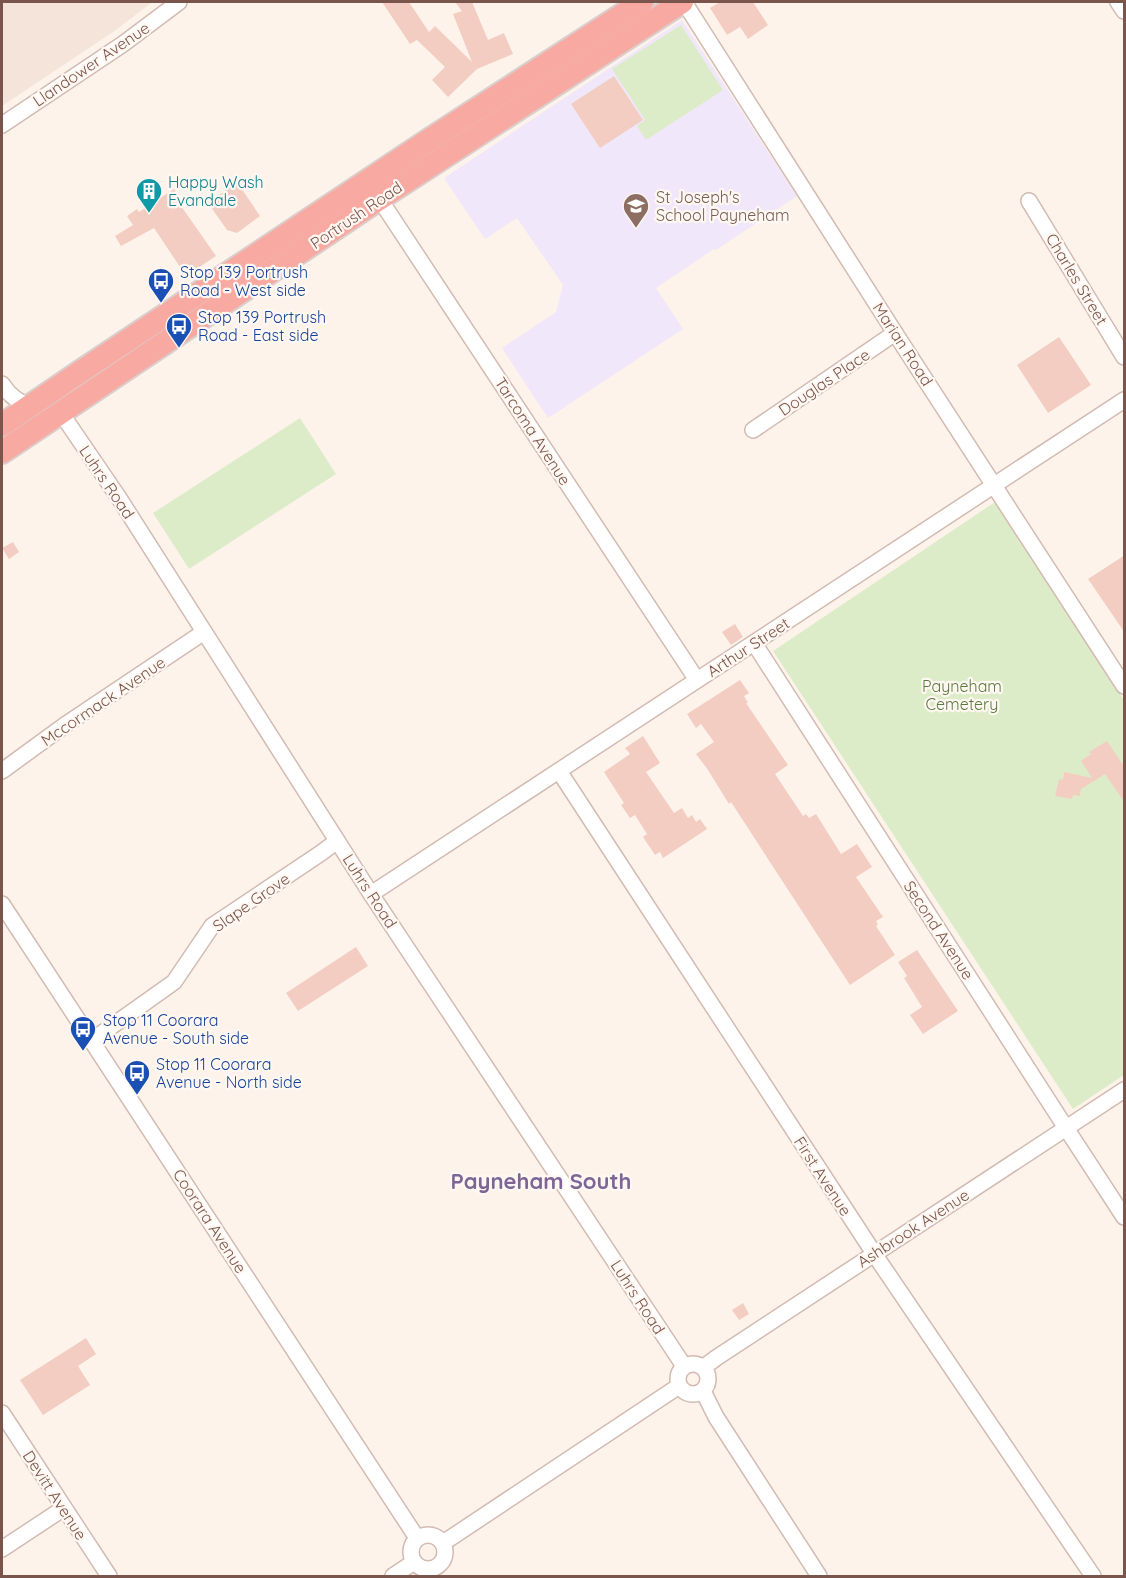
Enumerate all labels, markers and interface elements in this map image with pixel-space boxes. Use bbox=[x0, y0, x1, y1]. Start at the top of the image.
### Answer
street label: Llandower Avenue bbox=[29, 17, 153, 111]
place label: Happy Wash Evandale bbox=[168, 172, 264, 210]
building icon: Happy Wash Evandale bbox=[134, 176, 164, 214]
street label: Portrush Road bbox=[306, 177, 406, 253]
place label: St Joseph's School Payneham bbox=[656, 187, 790, 225]
school or university icon: St Joseph's School Payneham bbox=[621, 191, 651, 229]
street label: Charles Street bbox=[1042, 229, 1112, 329]
place label: Stop 139 Portrush Road - West side bbox=[180, 262, 308, 300]
bus stop icon: Stop 139 Portrush Road - West side bbox=[146, 266, 176, 304]
street label: Marian Road bbox=[869, 298, 937, 390]
place label: Stop 139 Portrush Road - East side bbox=[198, 307, 326, 345]
bus stop icon: Stop 139 Portrush Road - East side bbox=[164, 311, 194, 349]
street label: Douglas Place bbox=[775, 344, 873, 420]
street label: Tarcoma Avenue bbox=[491, 373, 575, 489]
street label: Luhrs Road bbox=[75, 441, 139, 523]
street label: Arthur Street bbox=[703, 613, 793, 681]
street label: Mccormack Avenue bbox=[37, 652, 169, 750]
park label: Payneham Cemetery bbox=[922, 676, 1002, 714]
street label: Luhrs Road bbox=[339, 850, 401, 932]
street label: Slape Grove bbox=[209, 868, 293, 936]
street label: Second Avenue bbox=[900, 877, 978, 983]
place label: Stop 11 Coorara Avenue - South side bbox=[103, 1010, 249, 1048]
bus stop icon: Stop 11 Coorara Avenue - South side bbox=[68, 1014, 98, 1052]
place label: Stop 11 Coorara Avenue - North side bbox=[156, 1054, 302, 1092]
bus stop icon: Stop 11 Coorara Avenue - North side bbox=[122, 1058, 152, 1096]
street label: First Avenue bbox=[790, 1133, 856, 1219]
street label: Coorara Avenue bbox=[169, 1165, 251, 1277]
district label: Payneham South bbox=[451, 1167, 631, 1195]
street label: Ashbrook Avenue bbox=[853, 1184, 973, 1272]
street label: Luhrs Road bbox=[607, 1256, 669, 1338]
street label: Devitt Avenue bbox=[19, 1447, 91, 1543]

